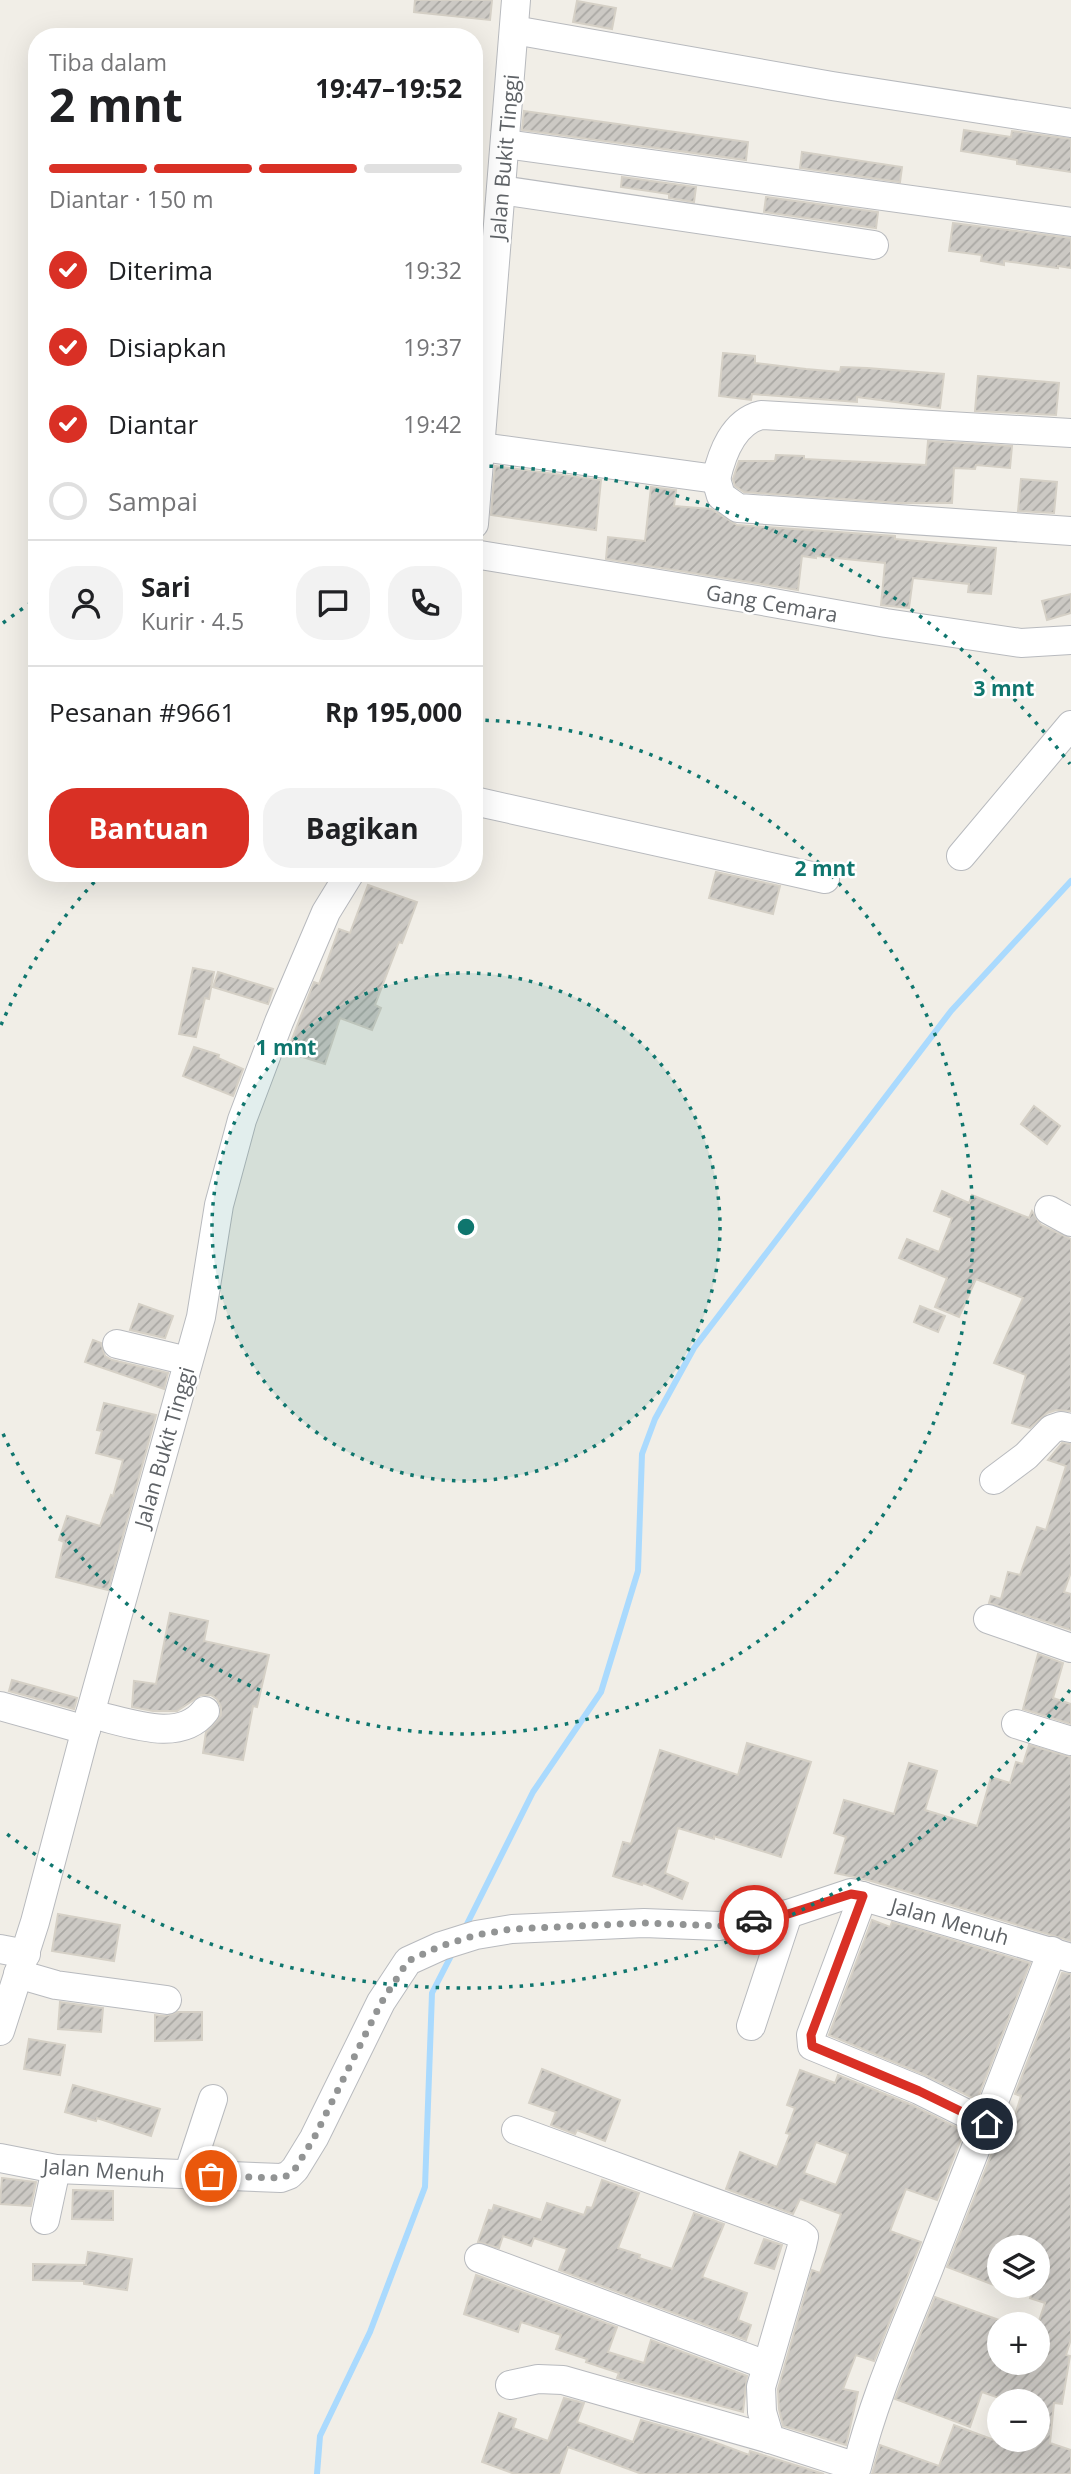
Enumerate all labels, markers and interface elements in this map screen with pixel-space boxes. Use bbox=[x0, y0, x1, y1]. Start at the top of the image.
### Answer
text: Tiba dalam bbox=[49, 46, 167, 78]
text: 19:47–19:52 bbox=[315, 70, 462, 106]
text: 2 mnt bbox=[49, 73, 183, 135]
street label: Jalan Bukit Tinggi bbox=[483, 73, 525, 243]
text: Diantar · 150 m bbox=[49, 183, 213, 215]
icon: check bbox=[49, 251, 87, 289]
text: Diterima bbox=[108, 252, 213, 288]
text: 19:32 bbox=[403, 254, 462, 286]
icon: check bbox=[49, 328, 87, 366]
text: Disiapkan bbox=[108, 329, 227, 365]
text: 19:37 bbox=[403, 331, 462, 363]
icon: check bbox=[49, 405, 87, 443]
text: Diantar bbox=[108, 406, 198, 442]
text: 19:42 bbox=[403, 408, 462, 440]
text: Sampai bbox=[108, 483, 198, 519]
button: person bbox=[49, 566, 123, 640]
button: chat bbox=[296, 566, 370, 640]
button: phone bbox=[388, 566, 462, 640]
text: Sari bbox=[141, 569, 191, 605]
street label: Gang Cemara bbox=[704, 578, 840, 628]
text: Kurir · 4.5 bbox=[141, 605, 244, 637]
text: 3 mnt bbox=[973, 674, 1035, 702]
text: Pesanan #9661 bbox=[49, 694, 235, 730]
text: Rp 195,000 bbox=[325, 694, 462, 730]
button: Bantuan bbox=[49, 788, 249, 868]
button: Bagikan bbox=[263, 788, 462, 868]
text: 2 mnt bbox=[794, 854, 856, 882]
text: 1 mnt bbox=[255, 1033, 317, 1061]
centre of rings bbox=[454, 1215, 478, 1239]
street label: Jalan Bukit Tinggi bbox=[127, 1363, 200, 1533]
courier bbox=[719, 1885, 789, 1955]
street label: Jalan Menuh bbox=[886, 1890, 1012, 1951]
icon: car bbox=[735, 1901, 773, 1939]
pin bbox=[957, 2094, 1017, 2154]
icon: home bbox=[968, 2105, 1006, 2143]
pin bbox=[181, 2146, 241, 2206]
street label: Jalan Menuh bbox=[40, 2152, 166, 2188]
icon: bag bbox=[192, 2157, 230, 2195]
map controls bbox=[987, 2235, 1050, 2452]
button: layers bbox=[987, 2235, 1050, 2298]
button: + bbox=[987, 2312, 1050, 2375]
button: − bbox=[987, 2389, 1050, 2452]

